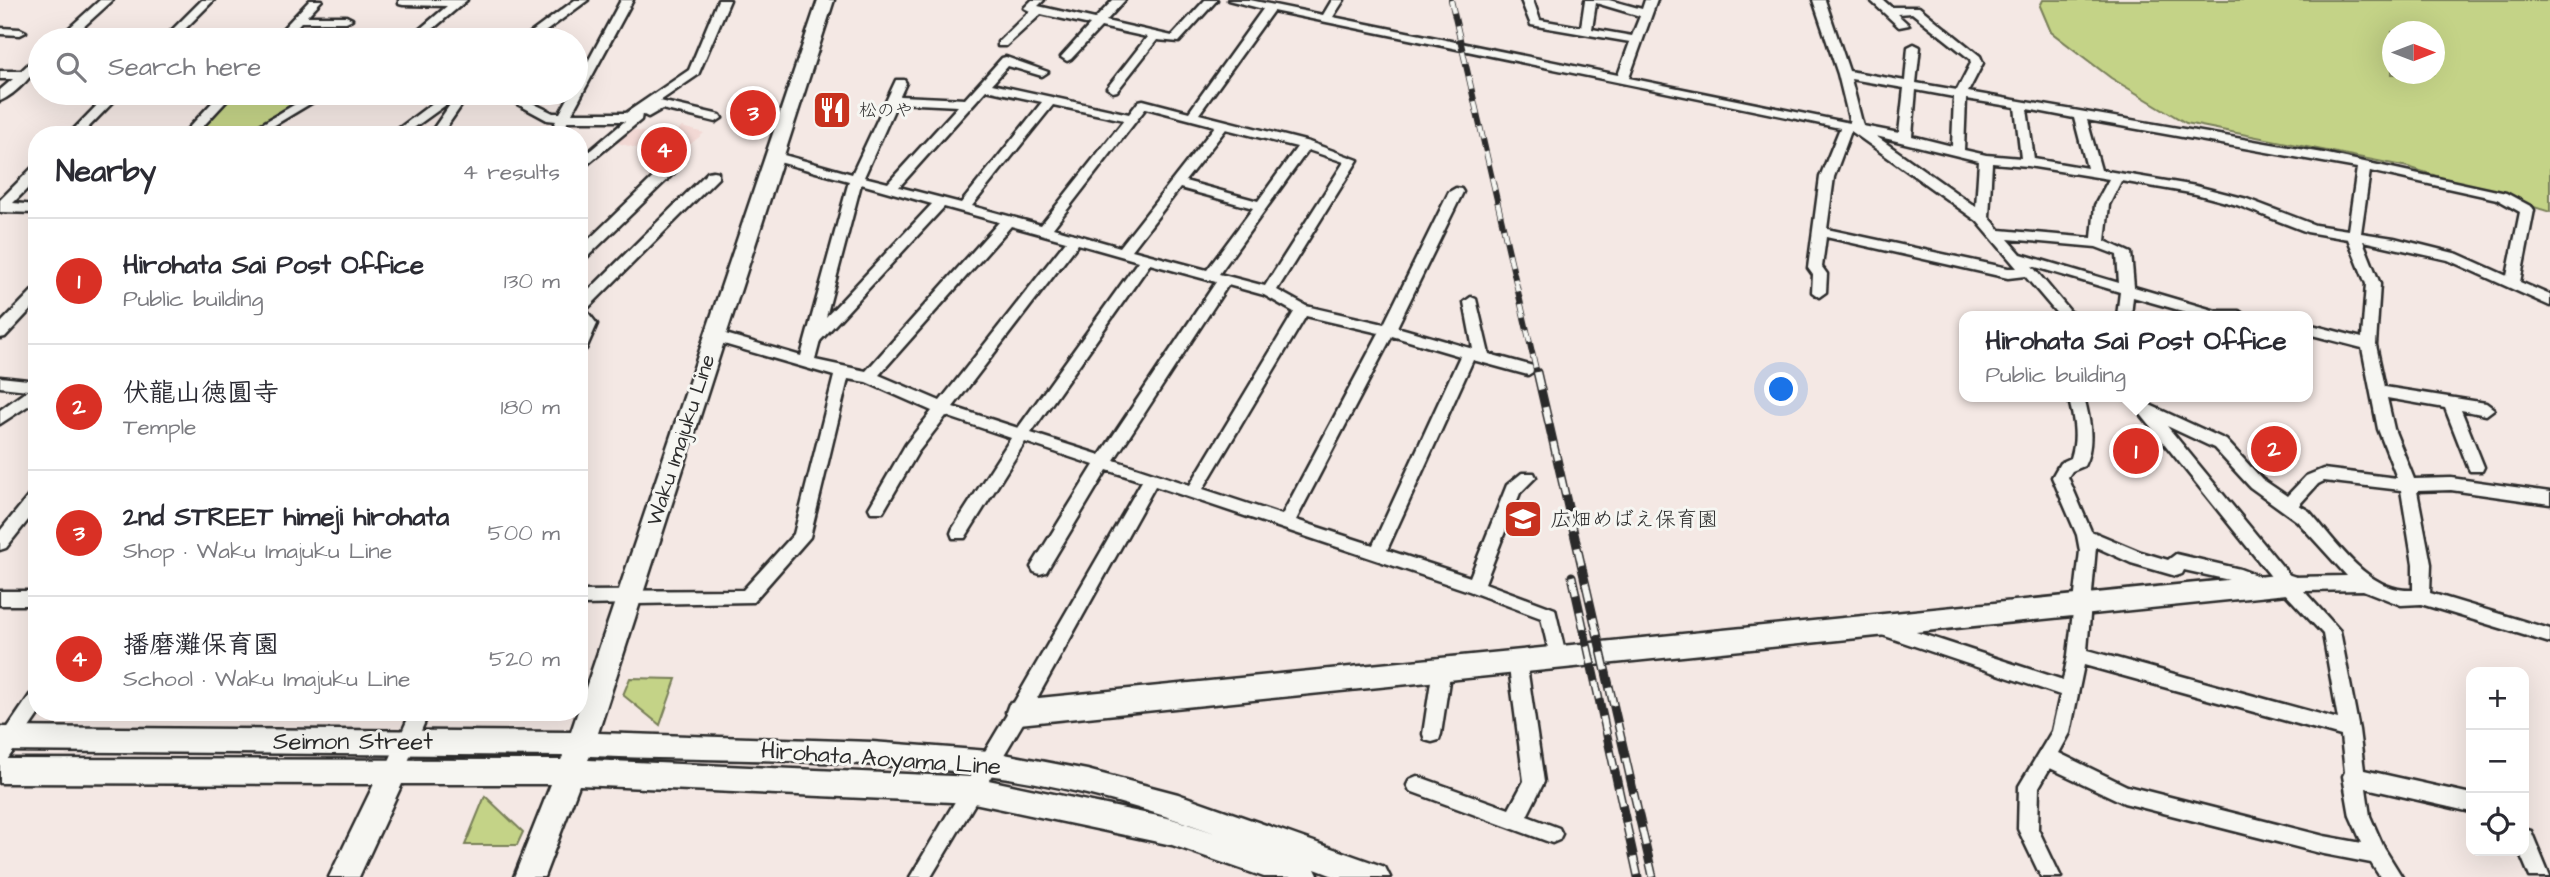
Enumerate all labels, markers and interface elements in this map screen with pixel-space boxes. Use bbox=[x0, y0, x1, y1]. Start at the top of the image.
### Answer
north arrow bbox=[2382, 21, 2445, 84]
search box bbox=[28, 28, 588, 105]
icon: search bbox=[52, 48, 90, 86]
text: Search here bbox=[108, 49, 261, 85]
pin: 3 bbox=[730, 87, 776, 139]
restaurant icon: 松のや bbox=[811, 89, 853, 131]
place label: 松のや bbox=[859, 98, 913, 123]
pin: 4 bbox=[641, 124, 687, 176]
text: Nearby bbox=[56, 151, 156, 193]
text: 4 results bbox=[462, 156, 560, 188]
text: Hirohata Sai Post Office bbox=[123, 247, 424, 283]
text: 1 bbox=[78, 265, 80, 297]
text: 130 m bbox=[504, 265, 560, 297]
text: Public building bbox=[123, 283, 263, 315]
popup bbox=[1959, 311, 2313, 402]
text: Hirohata Sai Post Office bbox=[1985, 323, 2287, 359]
street label: Waku Imajuku Line bbox=[640, 351, 722, 529]
text: Public building bbox=[1985, 359, 2126, 391]
your location bbox=[1764, 372, 1798, 406]
text: 伏龍山徳圓寺 bbox=[123, 375, 279, 411]
text: 2 bbox=[72, 391, 86, 423]
text: 180 m bbox=[501, 391, 560, 423]
text: Temple bbox=[123, 411, 197, 443]
pin: 2 bbox=[2251, 423, 2297, 475]
pin: 1 bbox=[2113, 425, 2159, 477]
school or university icon: 広畑めばえ保育園 bbox=[1502, 498, 1544, 540]
text: 2nd STREET himeji hirohata bbox=[123, 499, 449, 535]
place label: 広畑めばえ保育園 bbox=[1550, 505, 1718, 534]
text: 3 bbox=[73, 517, 85, 549]
text: 500 m bbox=[488, 517, 560, 549]
text: Shop · Waku Imajuku Line bbox=[123, 535, 392, 567]
text: 播磨灘保育園 bbox=[123, 627, 279, 663]
text: 4 bbox=[71, 643, 87, 675]
text: 520 m bbox=[489, 643, 560, 675]
text: School · Waku Imajuku Line bbox=[123, 663, 410, 695]
map controls bbox=[2466, 667, 2529, 856]
button: + bbox=[2466, 667, 2529, 730]
street label: Seimon Street bbox=[273, 725, 433, 759]
button: − bbox=[2466, 730, 2529, 793]
street label: Hirohata Aoyama Line bbox=[760, 734, 1002, 785]
button: locate bbox=[2466, 793, 2529, 856]

